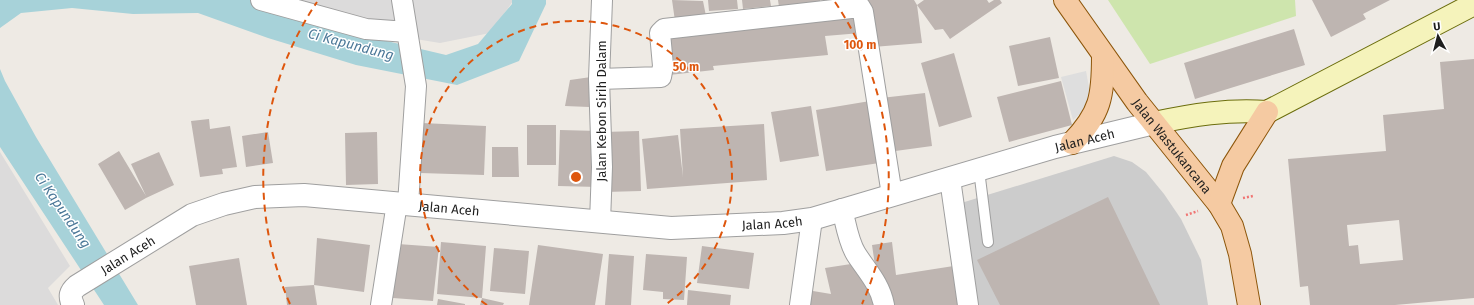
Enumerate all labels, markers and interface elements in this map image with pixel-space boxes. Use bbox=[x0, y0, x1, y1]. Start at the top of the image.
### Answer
north arrow bbox=[1418, 16, 1458, 56]
text: U bbox=[1432, 20, 1441, 33]
water label: Ci Kapundung bbox=[306, 25, 396, 64]
text: 100 m bbox=[844, 38, 876, 52]
street label: Jalan Kebon Sirih Dalam bbox=[594, 40, 609, 182]
text: 50 m bbox=[673, 60, 699, 74]
street label: Jalan Wastukancana bbox=[1129, 96, 1214, 197]
street label: Jalan Aceh bbox=[1053, 126, 1116, 155]
water label: Ci Kapundung bbox=[31, 169, 94, 252]
centre of rings bbox=[569, 170, 583, 184]
street label: Jalan Aceh bbox=[418, 198, 480, 219]
street label: Jalan Aceh bbox=[741, 213, 804, 233]
street label: Jalan Aceh bbox=[98, 233, 158, 278]

